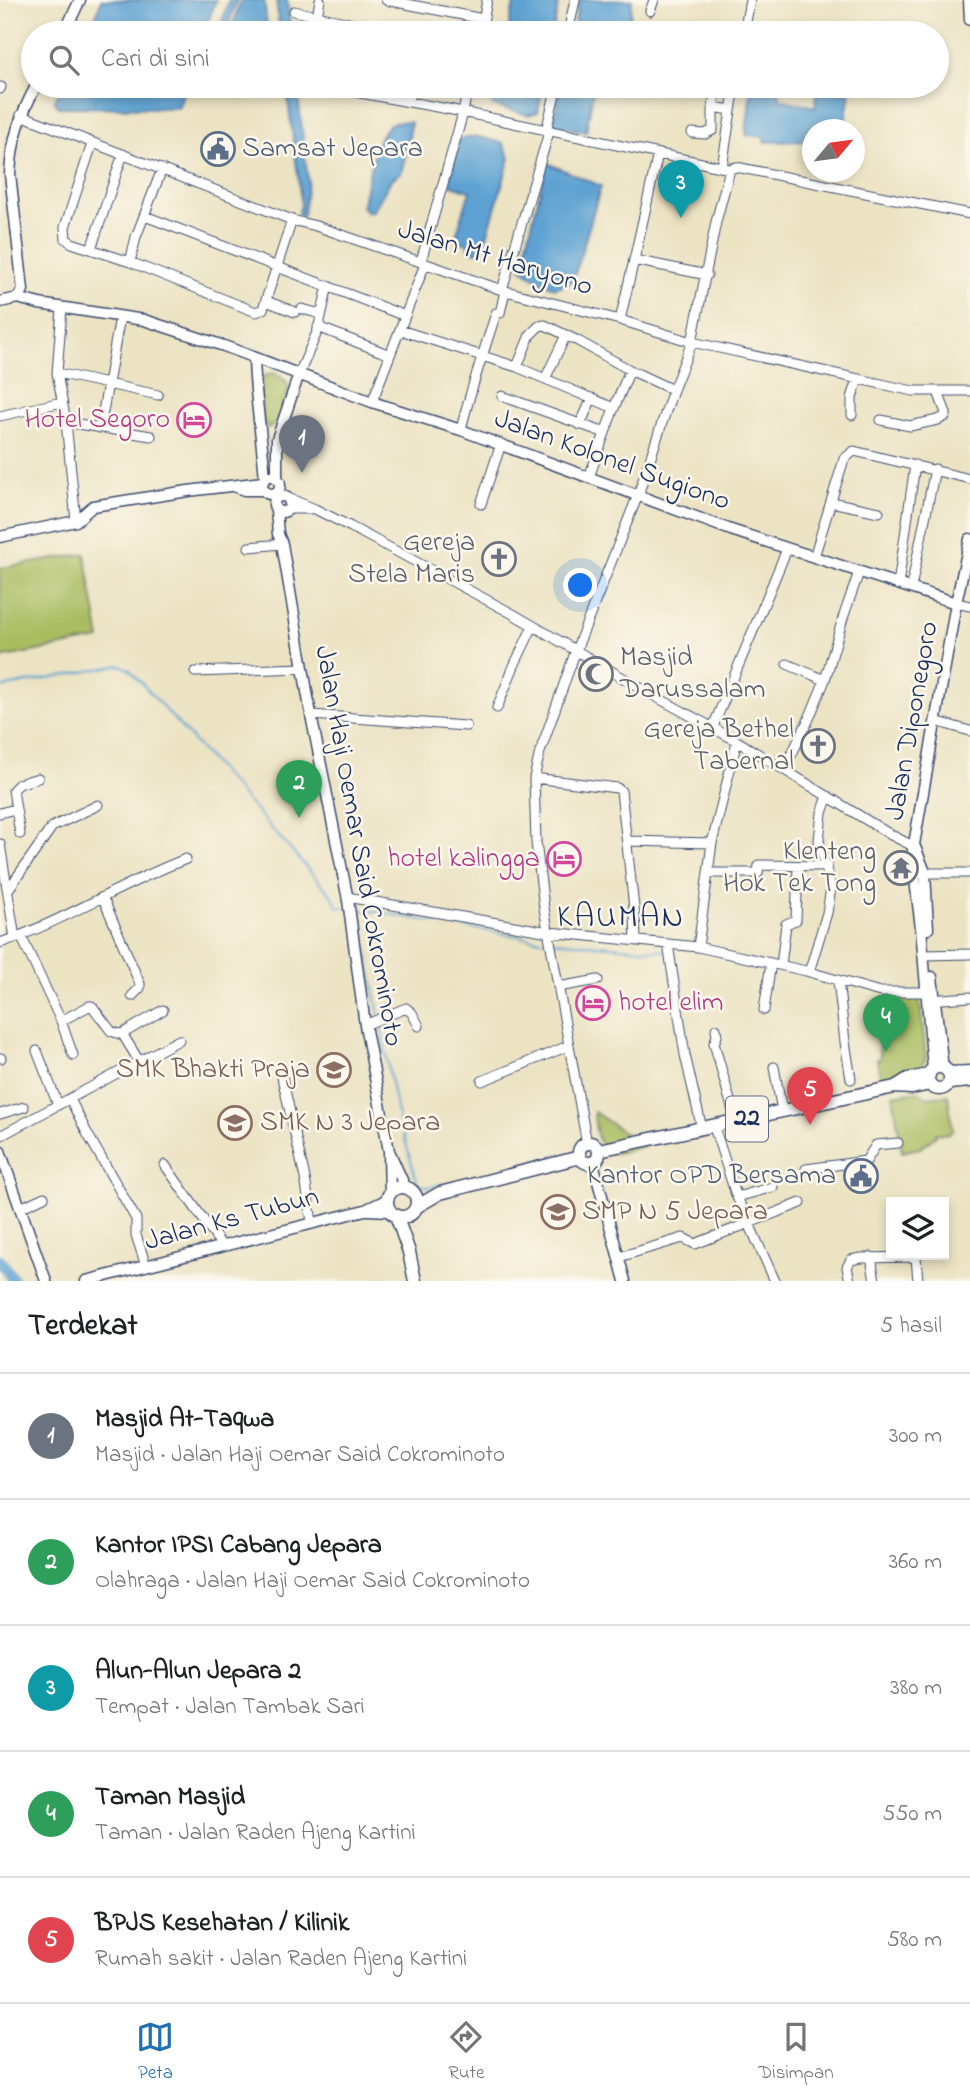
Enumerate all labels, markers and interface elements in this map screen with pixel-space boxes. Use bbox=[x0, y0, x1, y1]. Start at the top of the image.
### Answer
search box bbox=[21, 21, 949, 98]
icon: search bbox=[45, 41, 83, 79]
text: Cari di sini bbox=[101, 41, 210, 79]
north arrow bbox=[802, 119, 865, 182]
place label: Samsat Jepara bbox=[242, 129, 423, 170]
public building icon: Samsat Jepara bbox=[199, 130, 237, 168]
pin: 3 bbox=[658, 160, 704, 218]
street label: Jalan Mt Haryono bbox=[392, 210, 598, 308]
street label: Jalan Kolonel Sugiono bbox=[488, 399, 736, 523]
place label: Hotel Segoro bbox=[25, 400, 170, 441]
hotel icon: Hotel Segoro bbox=[175, 401, 213, 439]
pin: 1 bbox=[279, 415, 325, 473]
place label: Gereja Stela Maris bbox=[348, 523, 475, 596]
church icon: Gereja Stela Maris bbox=[480, 540, 518, 578]
your location bbox=[563, 568, 597, 602]
street label: Jalan Diponegoro bbox=[875, 618, 951, 824]
place label: Masjid Darussalam bbox=[619, 638, 765, 711]
street label: Jalan Haji Oemar Said Cokrominoto bbox=[303, 642, 413, 1050]
mosque icon: Masjid Darussalam bbox=[577, 655, 615, 693]
place label: Gereja Bethel Tabernal bbox=[644, 710, 794, 783]
church icon: Gereja Bethel Tabernal bbox=[799, 727, 837, 765]
pin: 2 bbox=[276, 760, 322, 818]
place label: Klenteng Hok Tek Tong bbox=[723, 832, 876, 905]
place label: hotel kalingga bbox=[387, 839, 540, 880]
hotel icon: hotel kalingga bbox=[545, 840, 583, 878]
temple icon: Klenteng Hok Tek Tong bbox=[882, 849, 920, 887]
district label: KAUMAN bbox=[557, 895, 685, 942]
place label: hotel elim bbox=[618, 983, 724, 1024]
hotel icon: hotel elim bbox=[574, 984, 612, 1022]
pin: 4 bbox=[863, 994, 909, 1052]
place label: SMK Bhakti Praja bbox=[116, 1050, 310, 1091]
school or university icon: SMK Bhakti Praja bbox=[315, 1051, 353, 1089]
pin: 5 bbox=[787, 1067, 833, 1125]
road number: 22 bbox=[726, 1096, 768, 1142]
place label: SMK N 3 Jepara bbox=[260, 1103, 440, 1144]
school or university icon: SMK N 3 Jepara bbox=[216, 1104, 254, 1142]
place label: Kantor OPD Bersama bbox=[587, 1156, 836, 1197]
public building icon: Kantor OPD Bersama bbox=[842, 1157, 880, 1195]
street label: Jalan Ks Tubun bbox=[140, 1177, 324, 1263]
place label: SMP N 5 Jepara bbox=[582, 1192, 768, 1233]
school or university icon: SMP N 5 Jepara bbox=[539, 1193, 577, 1231]
map controls bbox=[886, 1197, 949, 1260]
button: layers bbox=[886, 1197, 949, 1260]
text: Terdekat bbox=[28, 1305, 138, 1349]
text: 5 hasil bbox=[880, 1310, 942, 1343]
text: Masjid At-Taqwa bbox=[95, 1401, 274, 1439]
text: 1 bbox=[47, 1420, 55, 1453]
text: 300 m bbox=[889, 1420, 942, 1453]
text: Masjid · Jalan Haji Oemar Said Cokrominoto bbox=[95, 1439, 505, 1472]
text: Kantor IPSI Cabang Jepara bbox=[95, 1527, 382, 1565]
text: 2 bbox=[45, 1546, 57, 1579]
text: 360 m bbox=[889, 1546, 942, 1579]
text: Olahraga · Jalan Haji Oemar Said Cokrominoto bbox=[95, 1565, 530, 1598]
text: Alun-Alun Jepara 2 bbox=[95, 1653, 301, 1691]
text: 3 bbox=[46, 1672, 56, 1705]
text: 380 m bbox=[890, 1672, 942, 1705]
text: Tempat · Jalan Tambak Sari bbox=[95, 1691, 365, 1724]
text: Taman Masjid bbox=[95, 1779, 245, 1817]
text: 4 bbox=[46, 1798, 56, 1831]
text: 550 m bbox=[882, 1798, 942, 1831]
text: Taman · Jalan Raden Ajeng Kartini bbox=[95, 1817, 416, 1850]
text: BPJS Kesehatan / Kilinik bbox=[95, 1905, 349, 1943]
text: 5 bbox=[44, 1924, 58, 1957]
text: 580 m bbox=[887, 1924, 942, 1957]
text: Rumah sakit · Jalan Raden Ajeng Kartini bbox=[95, 1943, 467, 1976]
tab: Peta bbox=[136, 2018, 174, 2087]
tab: Rute bbox=[447, 2018, 485, 2087]
tab: Disimpan bbox=[758, 2018, 834, 2087]

